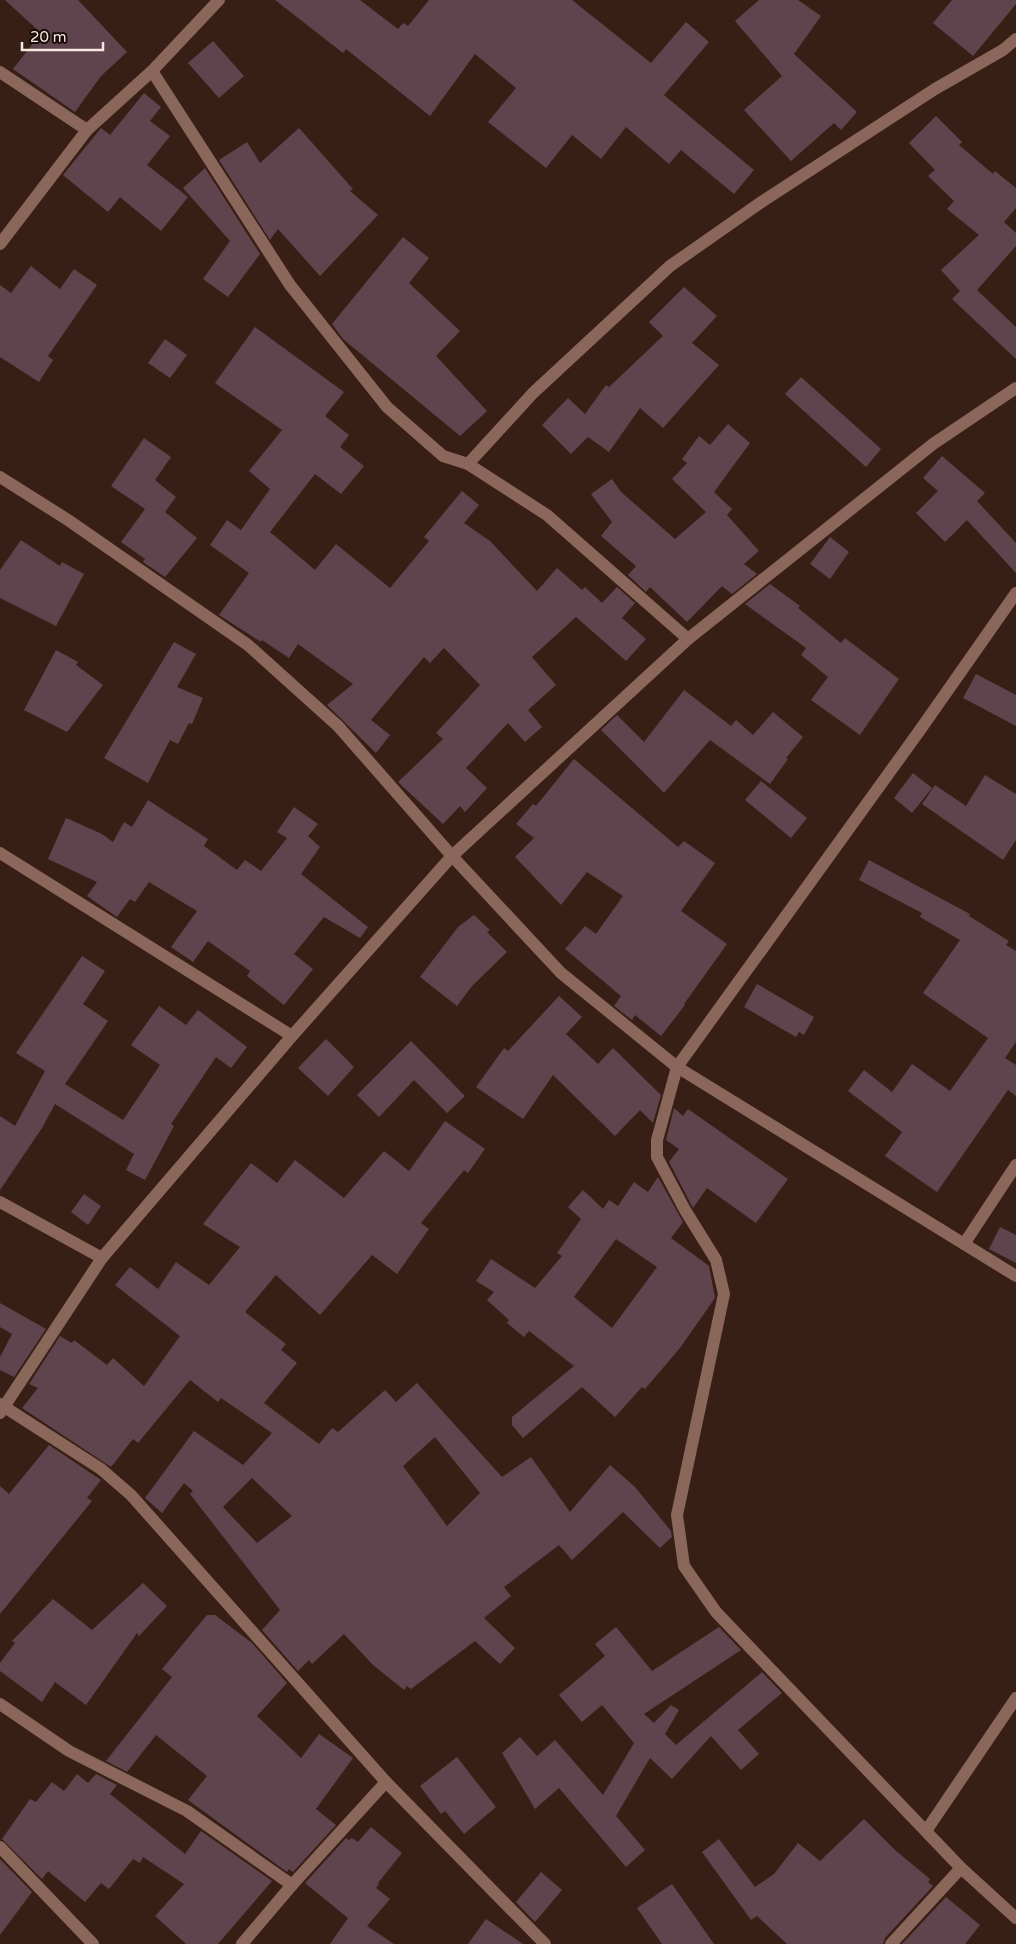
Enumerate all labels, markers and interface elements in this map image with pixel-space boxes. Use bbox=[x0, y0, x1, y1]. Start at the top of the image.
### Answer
scale bar bbox=[22, 20, 104, 52]
text: 20 m bbox=[30, 28, 67, 46]

